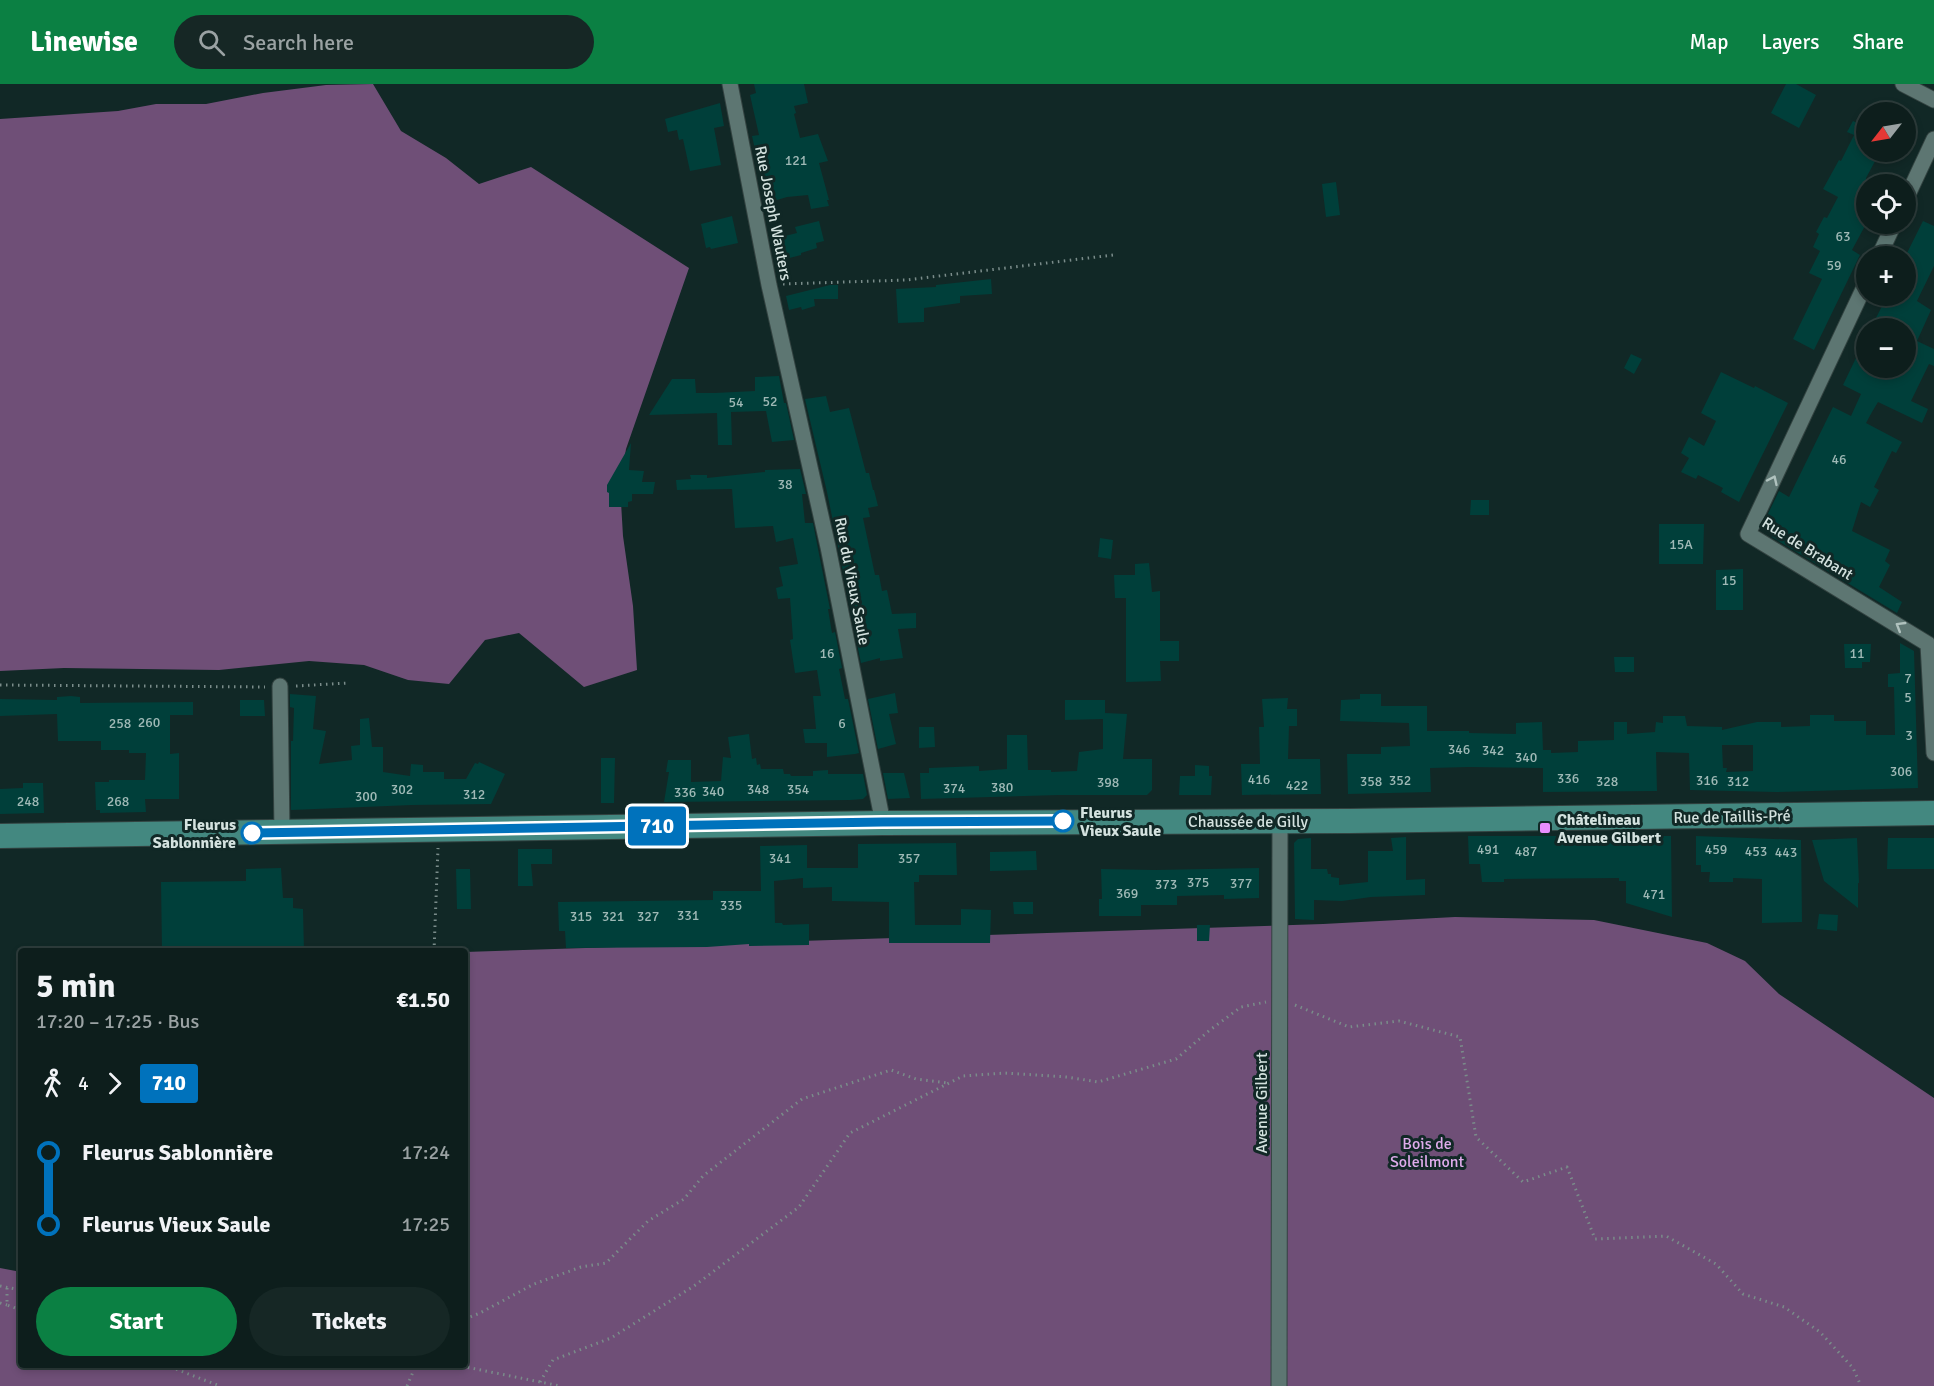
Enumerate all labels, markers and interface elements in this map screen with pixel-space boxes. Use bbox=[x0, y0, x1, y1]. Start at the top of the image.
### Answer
search box bbox=[174, 15, 594, 69]
text: Linewise bbox=[30, 25, 138, 59]
icon: search bbox=[195, 26, 228, 59]
text: Search here bbox=[243, 29, 354, 56]
text: Map bbox=[1690, 29, 1728, 55]
text: Layers bbox=[1761, 29, 1819, 55]
text: Share bbox=[1852, 29, 1904, 55]
north arrow bbox=[1856, 102, 1916, 162]
map controls bbox=[1856, 102, 1916, 378]
street label: Rue Joseph Wauters bbox=[750, 144, 796, 282]
house number: 121 bbox=[785, 152, 807, 169]
button: locate bbox=[1856, 174, 1916, 234]
house number: 63 bbox=[1835, 228, 1851, 245]
button: + bbox=[1856, 246, 1916, 306]
house number: 59 bbox=[1826, 257, 1842, 274]
button: − bbox=[1856, 318, 1916, 378]
house number: 52 bbox=[762, 393, 778, 410]
house number: 54 bbox=[728, 394, 744, 411]
house number: 46 bbox=[1831, 451, 1847, 468]
house number: 38 bbox=[777, 476, 793, 493]
one-way arrow bbox=[1766, 476, 1778, 487]
street label: Rue de Brabant bbox=[1758, 513, 1857, 585]
street label: Rue du Vieux Saule bbox=[830, 516, 874, 647]
house number: 15A bbox=[1669, 536, 1693, 553]
house number: 15 bbox=[1721, 572, 1737, 589]
one-way arrow bbox=[1896, 622, 1906, 634]
house number: 16 bbox=[819, 645, 835, 662]
house number: 11 bbox=[1849, 645, 1865, 662]
house number: 7 bbox=[1904, 670, 1912, 687]
house number: 5 bbox=[1904, 689, 1912, 706]
house number: 260 bbox=[138, 714, 160, 731]
house number: 258 bbox=[109, 715, 131, 732]
house number: 6 bbox=[838, 715, 846, 732]
house number: 3 bbox=[1905, 727, 1913, 744]
house number: 346 bbox=[1448, 741, 1470, 758]
house number: 342 bbox=[1482, 742, 1504, 759]
house number: 340 bbox=[1515, 749, 1537, 766]
house number: 306 bbox=[1890, 763, 1912, 780]
house number: 336 bbox=[1557, 770, 1579, 787]
house number: 416 bbox=[1248, 771, 1270, 788]
house number: 352 bbox=[1389, 772, 1411, 789]
house number: 316 bbox=[1696, 772, 1718, 789]
house number: 358 bbox=[1360, 773, 1382, 790]
house number: 328 bbox=[1596, 773, 1618, 790]
house number: 312 bbox=[1727, 773, 1749, 790]
house number: 398 bbox=[1097, 774, 1119, 791]
house number: 422 bbox=[1286, 777, 1308, 794]
house number: 380 bbox=[991, 779, 1013, 796]
house number: 374 bbox=[943, 780, 966, 797]
house number: 302 bbox=[391, 781, 413, 798]
house number: 348 bbox=[747, 781, 769, 798]
house number: 354 bbox=[787, 781, 810, 798]
house number: 340 bbox=[702, 783, 724, 800]
house number: 336 bbox=[674, 784, 696, 801]
house number: 312 bbox=[463, 786, 485, 803]
house number: 300 bbox=[355, 788, 377, 805]
house number: 248 bbox=[17, 793, 39, 810]
house number: 268 bbox=[107, 793, 129, 810]
place label: Fleurus Vieux Saule bbox=[1080, 803, 1161, 841]
line badge: 710 bbox=[622, 806, 692, 846]
street label: Rue de Taillis-Pré bbox=[1673, 806, 1791, 828]
marker: Fleurus Vieux Saule bbox=[1052, 810, 1074, 832]
place label: Châtelineau Avenue Gilbert bbox=[1557, 810, 1661, 848]
street label: Chaussée de Gilly bbox=[1188, 812, 1308, 832]
text: 710 bbox=[640, 813, 674, 839]
place label: Fleurus Sablonnière bbox=[153, 815, 236, 853]
marker: Châtelineau Avenue Gilbert bbox=[1538, 821, 1552, 835]
marker: Fleurus Sablonnière bbox=[241, 822, 263, 844]
house number: 491 bbox=[1477, 841, 1499, 858]
house number: 459 bbox=[1705, 841, 1727, 858]
house number: 487 bbox=[1515, 843, 1537, 860]
house number: 453 bbox=[1745, 843, 1767, 860]
house number: 443 bbox=[1775, 844, 1797, 861]
house number: 341 bbox=[769, 850, 791, 867]
house number: 357 bbox=[898, 850, 920, 867]
house number: 375 bbox=[1187, 874, 1209, 891]
house number: 377 bbox=[1230, 875, 1252, 892]
house number: 373 bbox=[1155, 876, 1177, 893]
house number: 369 bbox=[1116, 885, 1138, 902]
house number: 471 bbox=[1643, 886, 1665, 903]
house number: 335 bbox=[720, 897, 742, 914]
house number: 331 bbox=[677, 907, 699, 924]
house number: 315 bbox=[570, 908, 592, 925]
house number: 321 bbox=[602, 908, 624, 925]
house number: 327 bbox=[637, 908, 659, 925]
text: 5 min bbox=[36, 966, 116, 1007]
text: €1.50 bbox=[396, 986, 450, 1013]
text: 17:20 – 17:25 · Bus bbox=[36, 1009, 199, 1034]
street label: Avenue Gilbert bbox=[1252, 1052, 1272, 1154]
icon: walk bbox=[36, 1067, 69, 1100]
icon: forward bbox=[98, 1067, 131, 1100]
text: 710 bbox=[152, 1070, 186, 1096]
text: 4 bbox=[78, 1071, 89, 1096]
park label: Bois de Soleilmont bbox=[1390, 1134, 1464, 1172]
text: Fleurus Sablonnière bbox=[82, 1139, 273, 1166]
text: 17:24 bbox=[401, 1140, 450, 1165]
text: Fleurus Vieux Saule bbox=[82, 1211, 270, 1238]
text: 17:25 bbox=[401, 1212, 450, 1237]
button: Start bbox=[36, 1287, 237, 1356]
button: Tickets bbox=[249, 1287, 450, 1356]

